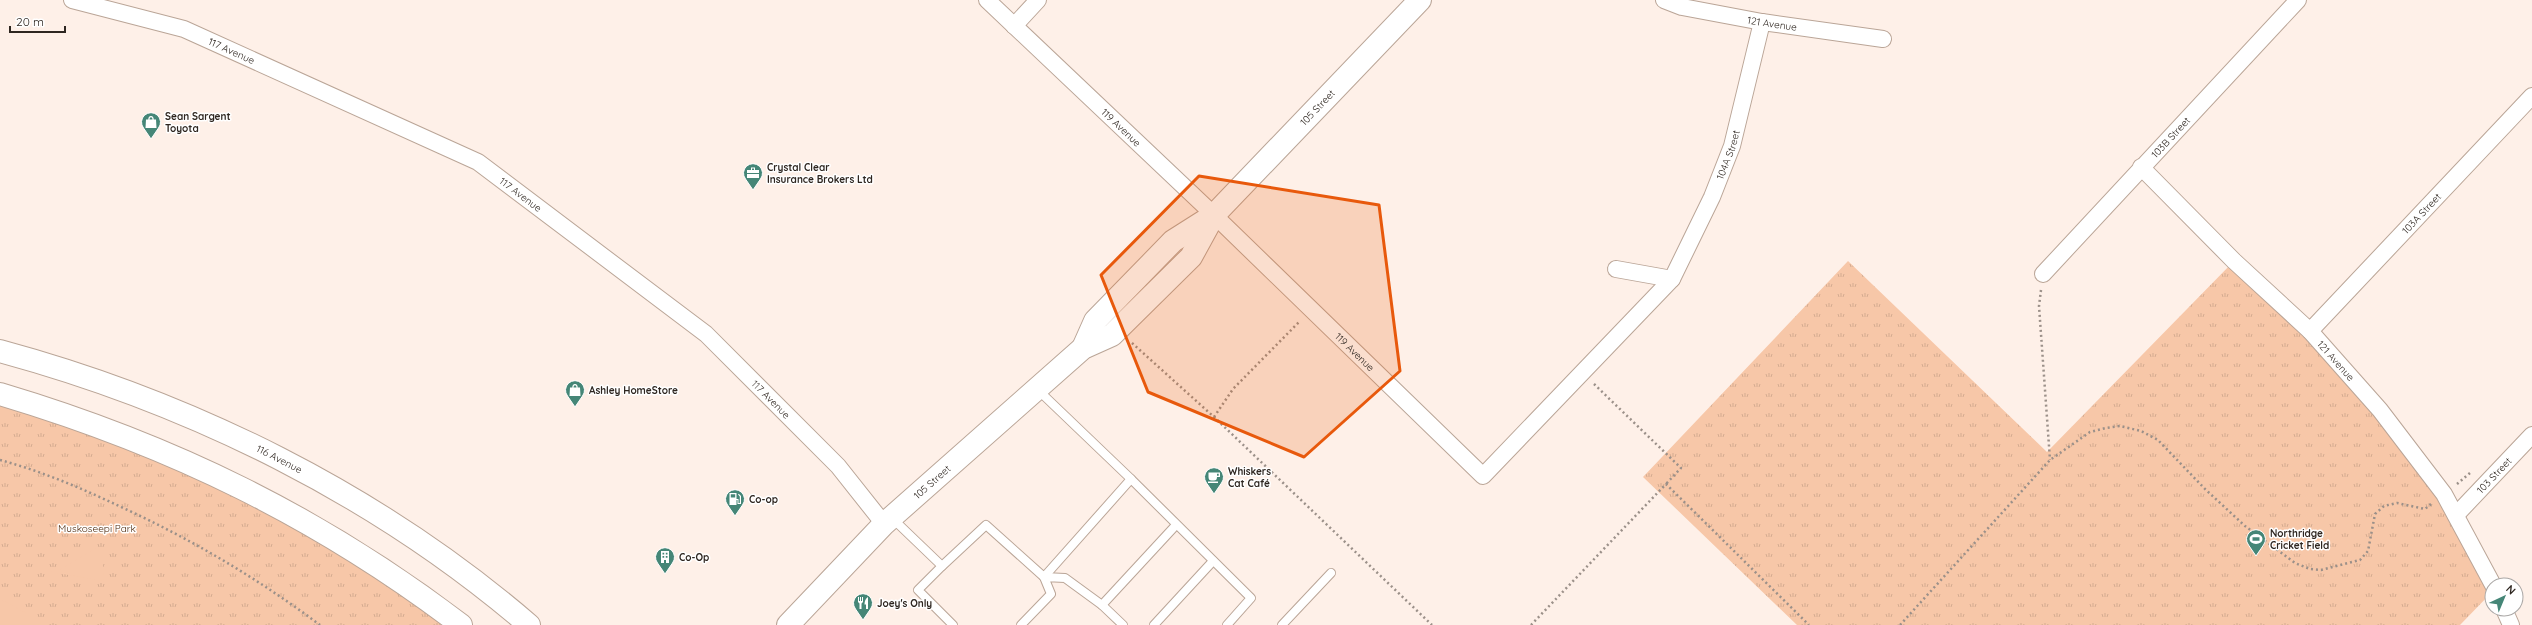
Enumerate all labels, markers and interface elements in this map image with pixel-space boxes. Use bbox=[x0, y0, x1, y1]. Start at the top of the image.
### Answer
scale bar bbox=[10, 8, 65, 34]
street label: 121 Avenue bbox=[1746, 13, 1798, 34]
text: 20 m bbox=[16, 14, 44, 29]
street label: 117 Avenue bbox=[206, 35, 257, 67]
street label: 105 Street bbox=[1297, 86, 1338, 128]
street label: 119 Avenue bbox=[1098, 106, 1144, 150]
place label: Sean Sargent Toyota bbox=[165, 110, 231, 135]
shop icon: Sean Sargent Toyota bbox=[140, 111, 162, 139]
street label: 103B Street bbox=[2148, 114, 2193, 161]
street label: 104A Street bbox=[1714, 128, 1743, 181]
place label: Crystal Clear Insurance Brokers Ltd bbox=[767, 161, 873, 186]
office icon: Crystal Clear Insurance Brokers Ltd bbox=[742, 162, 764, 190]
street label: 117 Avenue bbox=[497, 175, 544, 215]
street label: 103A Street bbox=[2399, 190, 2444, 237]
street label: 119 Avenue bbox=[1332, 330, 1377, 374]
street label: 121 Avenue bbox=[2314, 338, 2357, 384]
street label: 117 Avenue bbox=[749, 377, 793, 422]
shop icon: Ashley HomeStore bbox=[564, 379, 586, 407]
place label: Ashley HomeStore bbox=[589, 384, 678, 397]
street label: 116 Avenue bbox=[254, 442, 305, 476]
street label: 103 Street bbox=[2474, 454, 2515, 496]
street label: 105 Street bbox=[911, 462, 954, 502]
place label: Whiskers Cat Café bbox=[1228, 465, 1271, 490]
cafe icon: Whiskers Cat Café bbox=[1203, 466, 1225, 494]
fuel station icon: Co-op bbox=[724, 488, 746, 516]
place label: Co-op bbox=[749, 493, 778, 506]
park label: Muskoseepi Park bbox=[58, 522, 136, 535]
place label: Northridge Cricket Field bbox=[2270, 527, 2329, 552]
sports icon: Northridge Cricket Field bbox=[2245, 528, 2267, 556]
building icon: Co-Op bbox=[654, 546, 676, 574]
place label: Co-Op bbox=[679, 551, 709, 564]
north arrow bbox=[2484, 577, 2524, 617]
text: N bbox=[2503, 582, 2519, 598]
restaurant icon: Joey's Only bbox=[852, 592, 874, 620]
place label: Joey's Only bbox=[877, 597, 932, 610]

